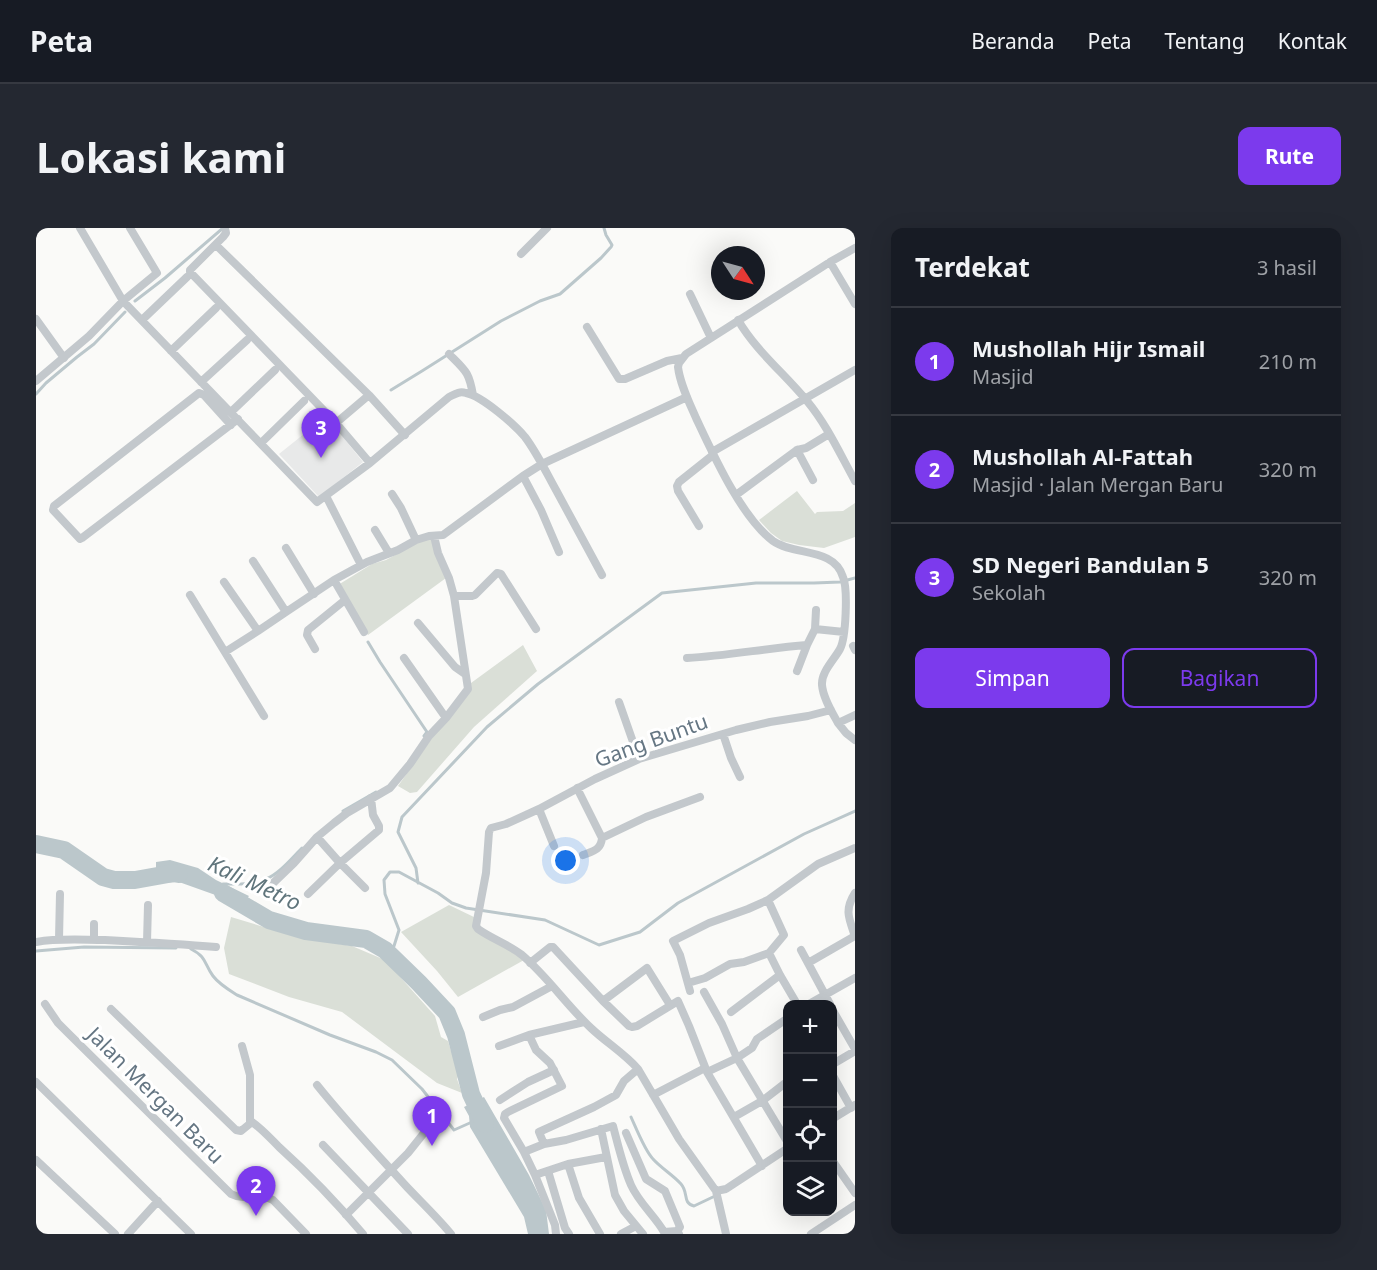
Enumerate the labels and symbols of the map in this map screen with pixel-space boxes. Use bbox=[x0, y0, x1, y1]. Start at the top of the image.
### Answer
north arrow bbox=[711, 246, 765, 300]
pin: 3 bbox=[302, 408, 340, 458]
street label: Gang Buntu bbox=[590, 707, 712, 773]
your location bbox=[551, 846, 580, 875]
water label: Kali Metro bbox=[204, 847, 306, 917]
street label: Jalan Mergan Baru bbox=[80, 1019, 231, 1170]
pin: 1 bbox=[412, 1096, 452, 1146]
pin: 2 bbox=[236, 1166, 276, 1216]

